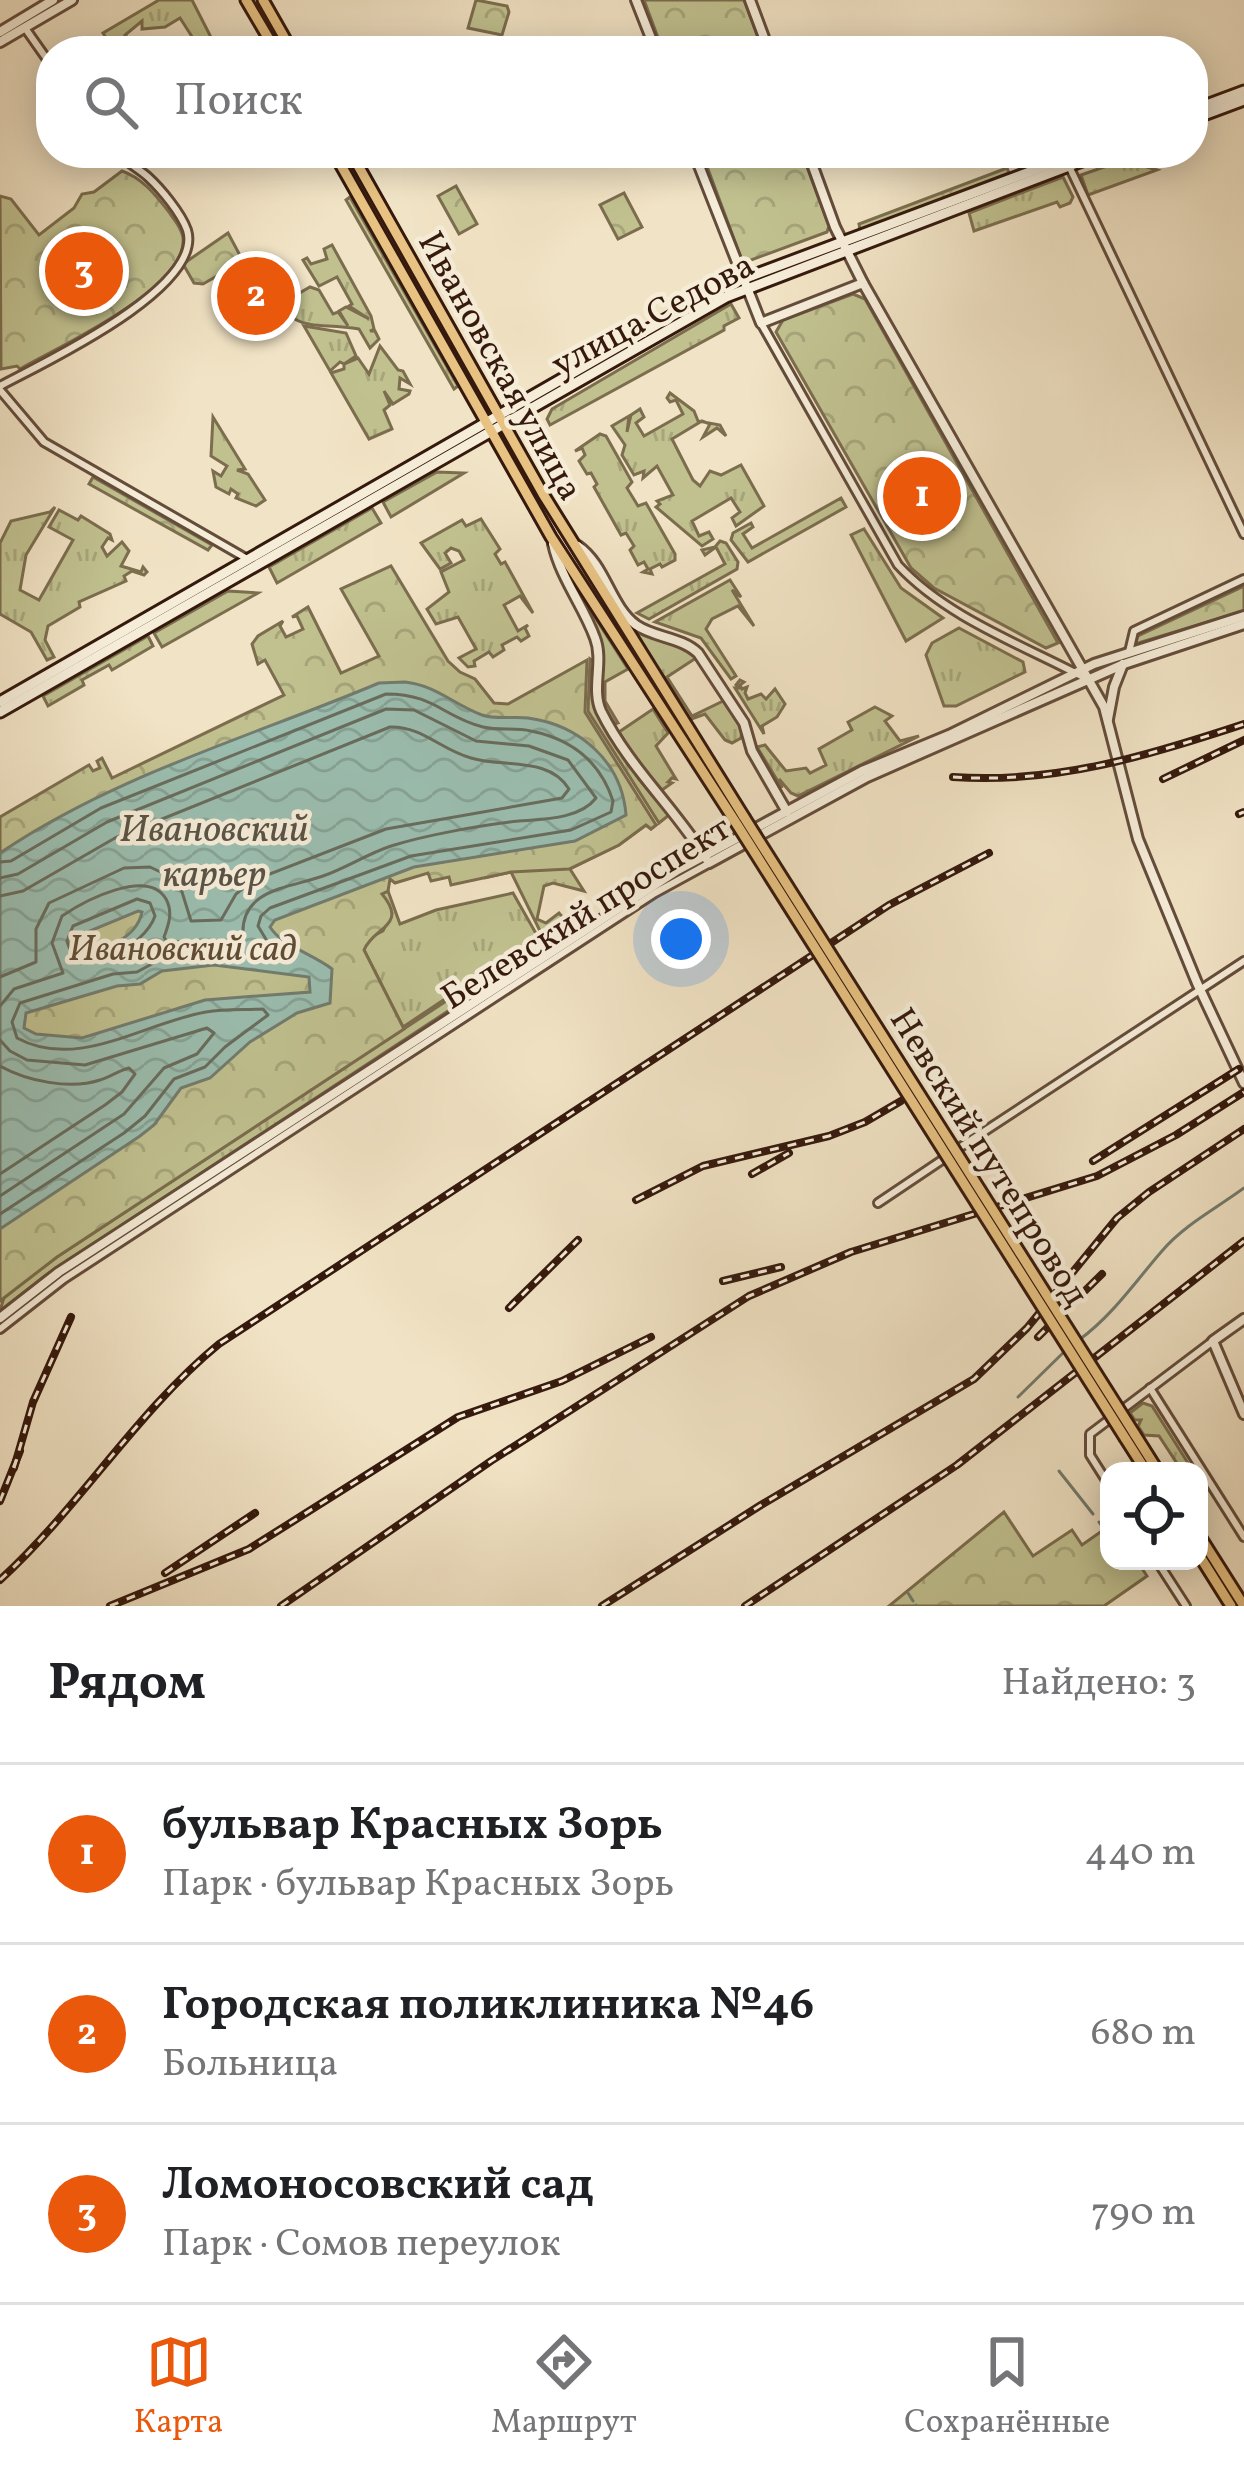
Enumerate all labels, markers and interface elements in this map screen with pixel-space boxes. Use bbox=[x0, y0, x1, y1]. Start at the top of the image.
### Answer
search box bbox=[36, 36, 1208, 168]
icon: search bbox=[78, 69, 144, 135]
text: Поиск bbox=[174, 71, 303, 134]
street label: Ивановская улица bbox=[404, 223, 593, 511]
pin: 3 bbox=[45, 226, 123, 316]
street label: улица Седова bbox=[543, 242, 764, 391]
pin: 2 bbox=[217, 251, 295, 341]
pin: 1 bbox=[883, 451, 961, 541]
water label: Ивановский карьер bbox=[119, 804, 309, 903]
street label: Белевский проспект bbox=[433, 805, 741, 1024]
your location bbox=[651, 909, 711, 969]
park label: Ивановский сад bbox=[68, 926, 297, 976]
street label: Невский путепровод bbox=[876, 1000, 1100, 1317]
map controls bbox=[1100, 1462, 1208, 1570]
button: locate bbox=[1100, 1462, 1208, 1570]
text: Рядом bbox=[48, 1649, 206, 1720]
text: Найдено: 3 bbox=[1001, 1657, 1196, 1711]
text: бульвар Красных Зорь bbox=[162, 1795, 663, 1858]
text: 1 bbox=[79, 1827, 95, 1881]
text: 440 m bbox=[1084, 1827, 1196, 1881]
text: Парк · бульвар Красных Зорь bbox=[162, 1858, 674, 1912]
text: Городская поликлиника №46 bbox=[162, 1975, 814, 2038]
text: 2 bbox=[77, 2007, 97, 2061]
text: 680 m bbox=[1091, 2007, 1196, 2061]
text: Больница bbox=[162, 2038, 338, 2092]
text: Ломоносовский сад bbox=[162, 2155, 594, 2218]
text: 3 bbox=[77, 2187, 97, 2241]
text: 790 m bbox=[1091, 2187, 1196, 2241]
text: Парк · Сомов переулок bbox=[162, 2218, 561, 2272]
tab: Карта bbox=[134, 2329, 223, 2447]
tab: Маршрут bbox=[491, 2329, 637, 2447]
tab: Сохранённые bbox=[904, 2329, 1110, 2447]

